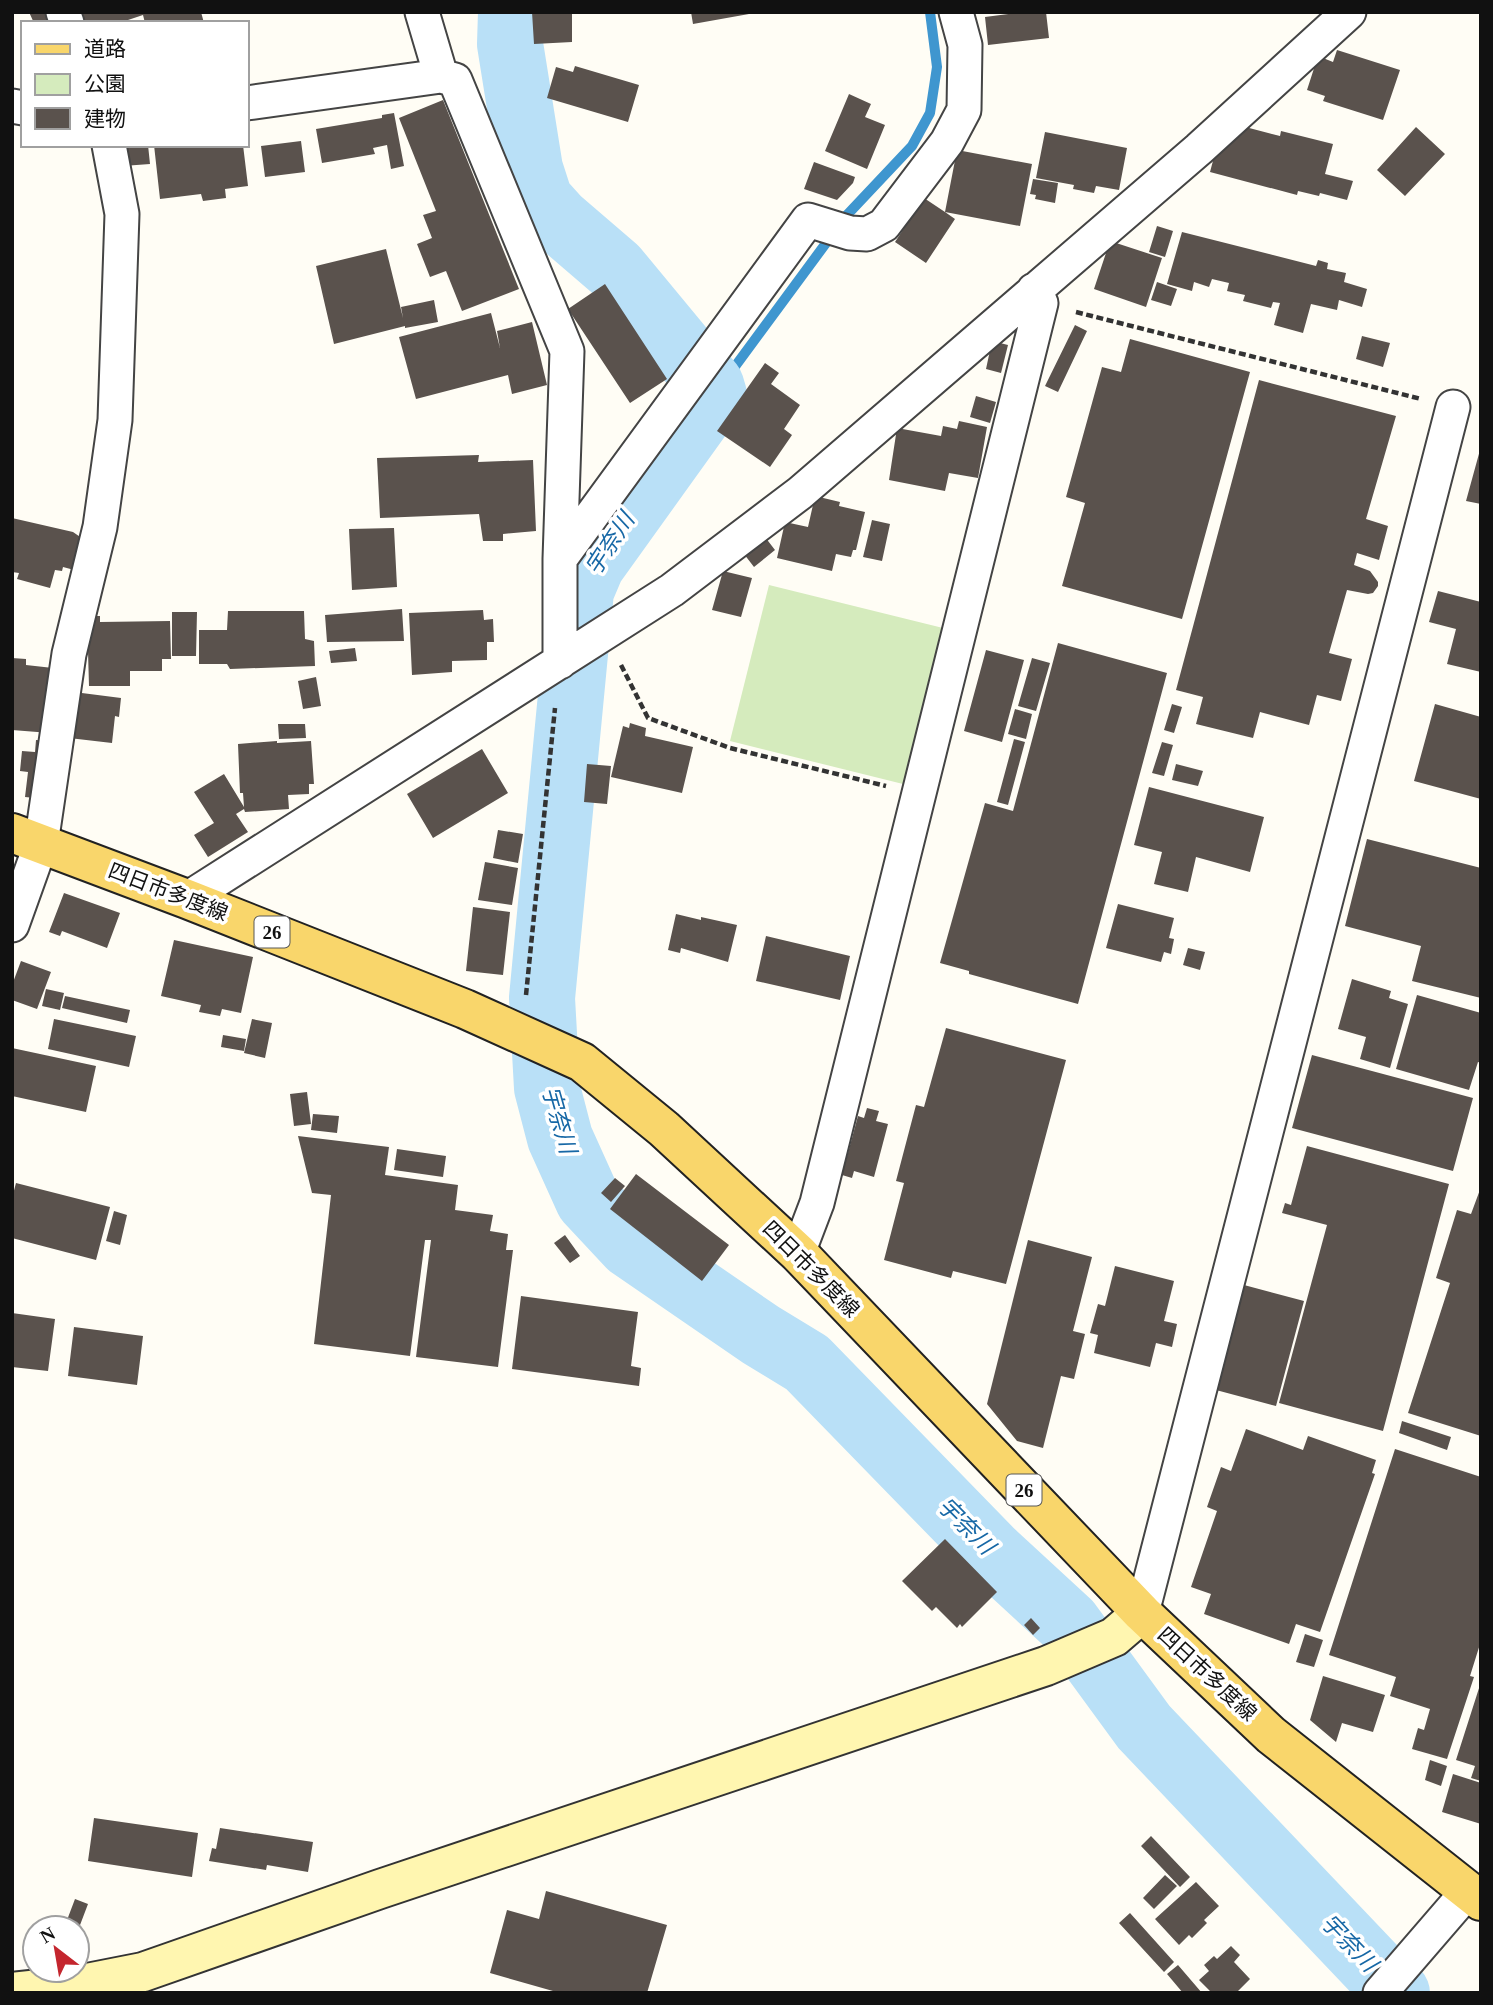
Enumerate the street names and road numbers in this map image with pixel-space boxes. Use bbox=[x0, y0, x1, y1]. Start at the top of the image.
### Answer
street label: 四日市多度線 bbox=[105, 858, 231, 926]
road number: 26 bbox=[254, 916, 290, 948]
street label: 四日市多度線 bbox=[758, 1216, 864, 1322]
road number: 26 bbox=[1006, 1474, 1042, 1506]
street label: 四日市多度線 bbox=[1153, 1622, 1261, 1726]

